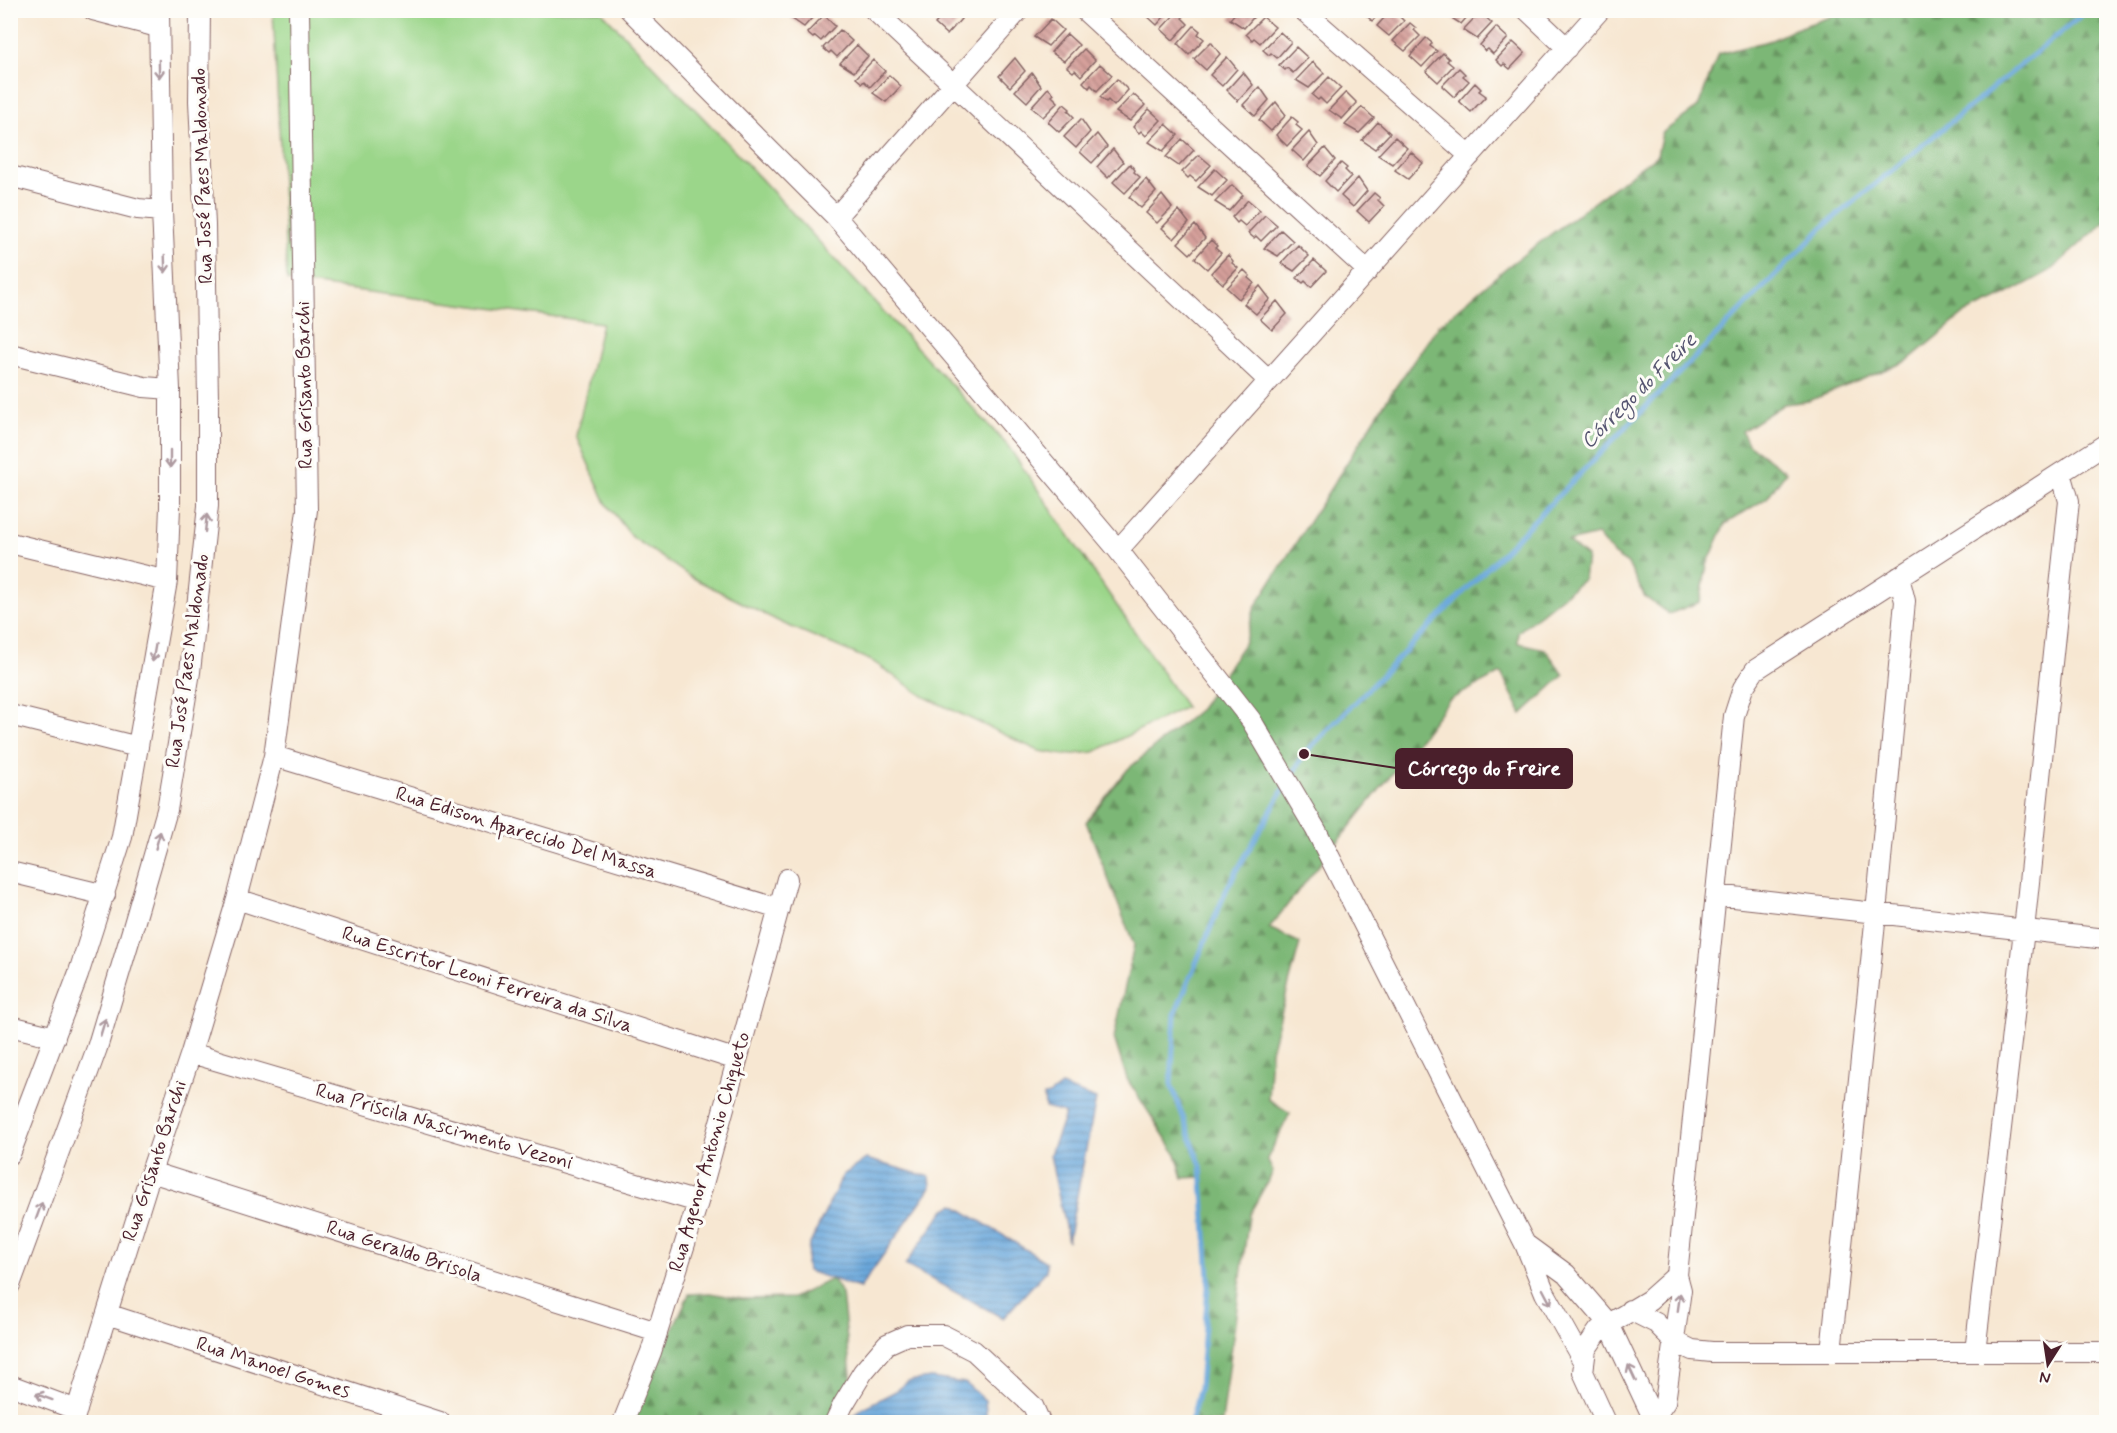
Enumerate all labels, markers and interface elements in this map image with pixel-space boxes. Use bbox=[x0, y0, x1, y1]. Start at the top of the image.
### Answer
one-way arrow bbox=[153, 58, 165, 78]
street label: Rua José Paes Maldonado bbox=[186, 68, 220, 284]
one-way arrow bbox=[159, 253, 170, 273]
street label: Rua Grisanto Barchi bbox=[290, 301, 320, 469]
water label: Córrego do Freire bbox=[1575, 326, 1705, 456]
one-way arrow bbox=[164, 448, 176, 468]
one-way arrow bbox=[201, 513, 212, 533]
street label: Rua José Paes Maldonado bbox=[160, 552, 216, 770]
one-way arrow bbox=[149, 642, 160, 662]
callout: Córrego do Freire bbox=[1396, 749, 1572, 788]
text: Córrego do Freire bbox=[1407, 755, 1561, 785]
street label: Rua Edison Aparecido Del Massa bbox=[392, 780, 660, 887]
one-way arrow bbox=[153, 831, 164, 850]
street label: Rua Escritor Leoni Ferreira da Silva bbox=[338, 920, 636, 1040]
one-way arrow bbox=[98, 1018, 109, 1037]
street label: Rua Agenor Antonio Chiqueto bbox=[663, 1029, 757, 1275]
street label: Rua Grisanto Barchi bbox=[116, 1077, 194, 1245]
street label: Rua Priscila Nascimento Vezoni bbox=[312, 1077, 576, 1177]
one-way arrow bbox=[34, 1202, 45, 1221]
street label: Rua Geraldo Brisola bbox=[323, 1214, 485, 1290]
one-way arrow bbox=[1542, 1288, 1554, 1306]
one-way arrow bbox=[1674, 1293, 1685, 1313]
street label: Rua Manoel Gomes bbox=[192, 1330, 354, 1406]
north arrow bbox=[2018, 1334, 2078, 1394]
one-way arrow bbox=[1625, 1365, 1637, 1383]
text: N bbox=[2038, 1366, 2053, 1389]
one-way arrow bbox=[35, 1391, 54, 1402]

